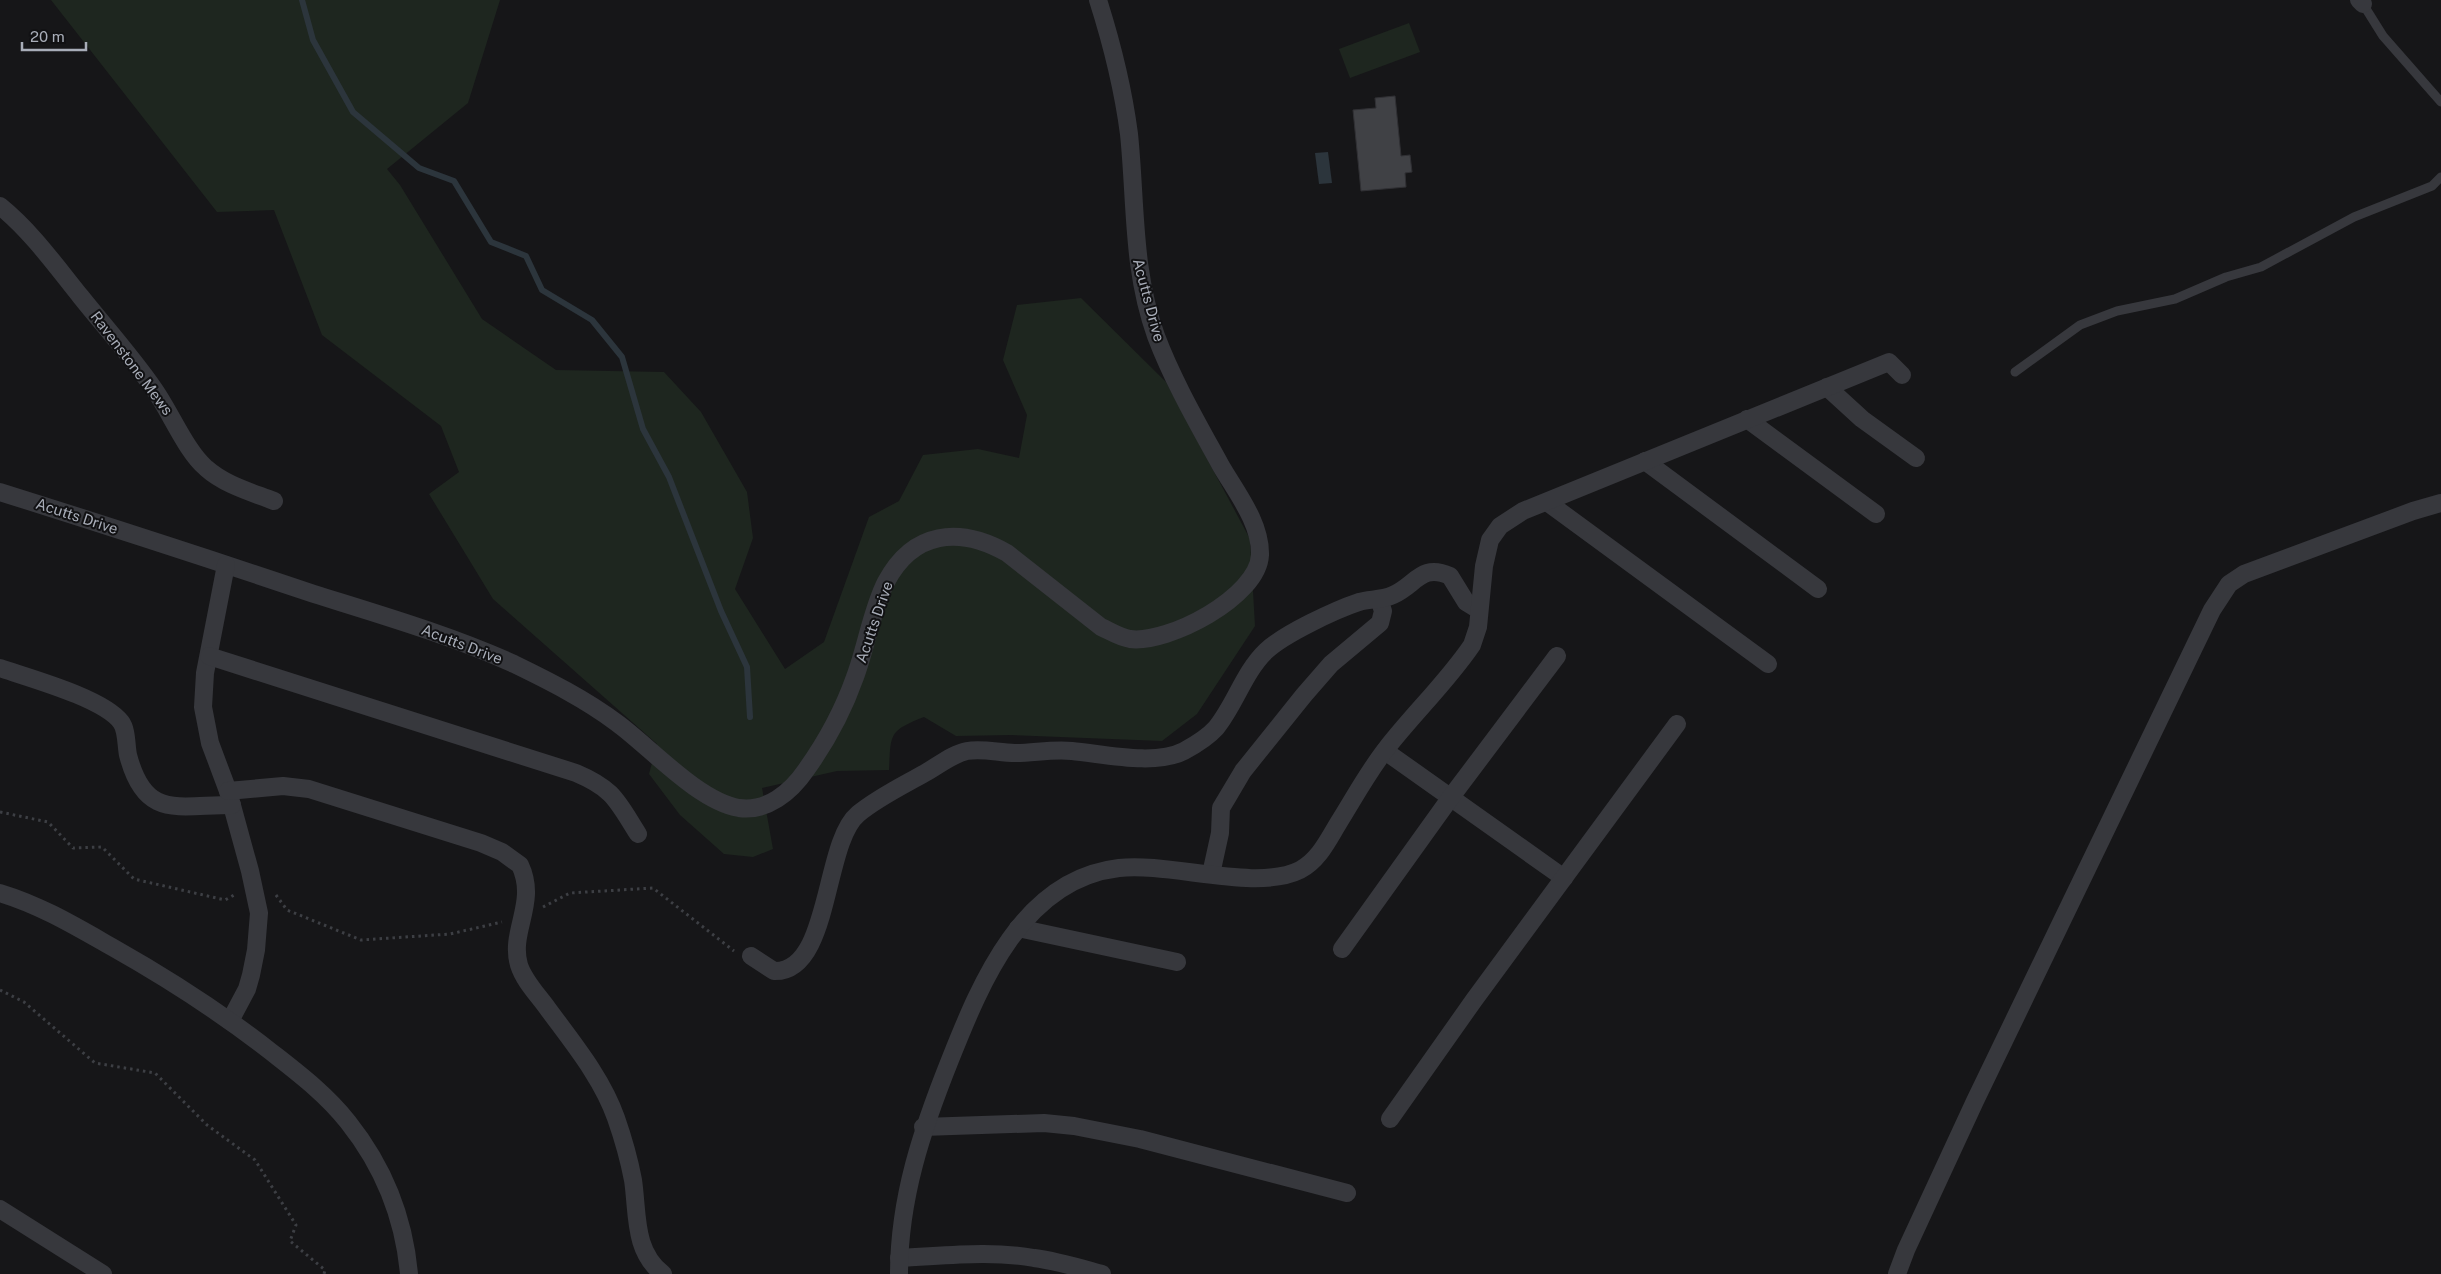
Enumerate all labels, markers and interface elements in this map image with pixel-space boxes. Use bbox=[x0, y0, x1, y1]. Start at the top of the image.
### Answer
scale bar bbox=[22, 20, 86, 52]
text: 20 m bbox=[30, 28, 65, 45]
street label: Acutts Drive bbox=[1130, 257, 1168, 343]
street label: Ravenstone Mews bbox=[87, 308, 177, 418]
street label: Acutts Drive bbox=[34, 495, 120, 537]
street label: Acutts Drive bbox=[852, 579, 896, 665]
street label: Acutts Drive bbox=[419, 621, 505, 667]

